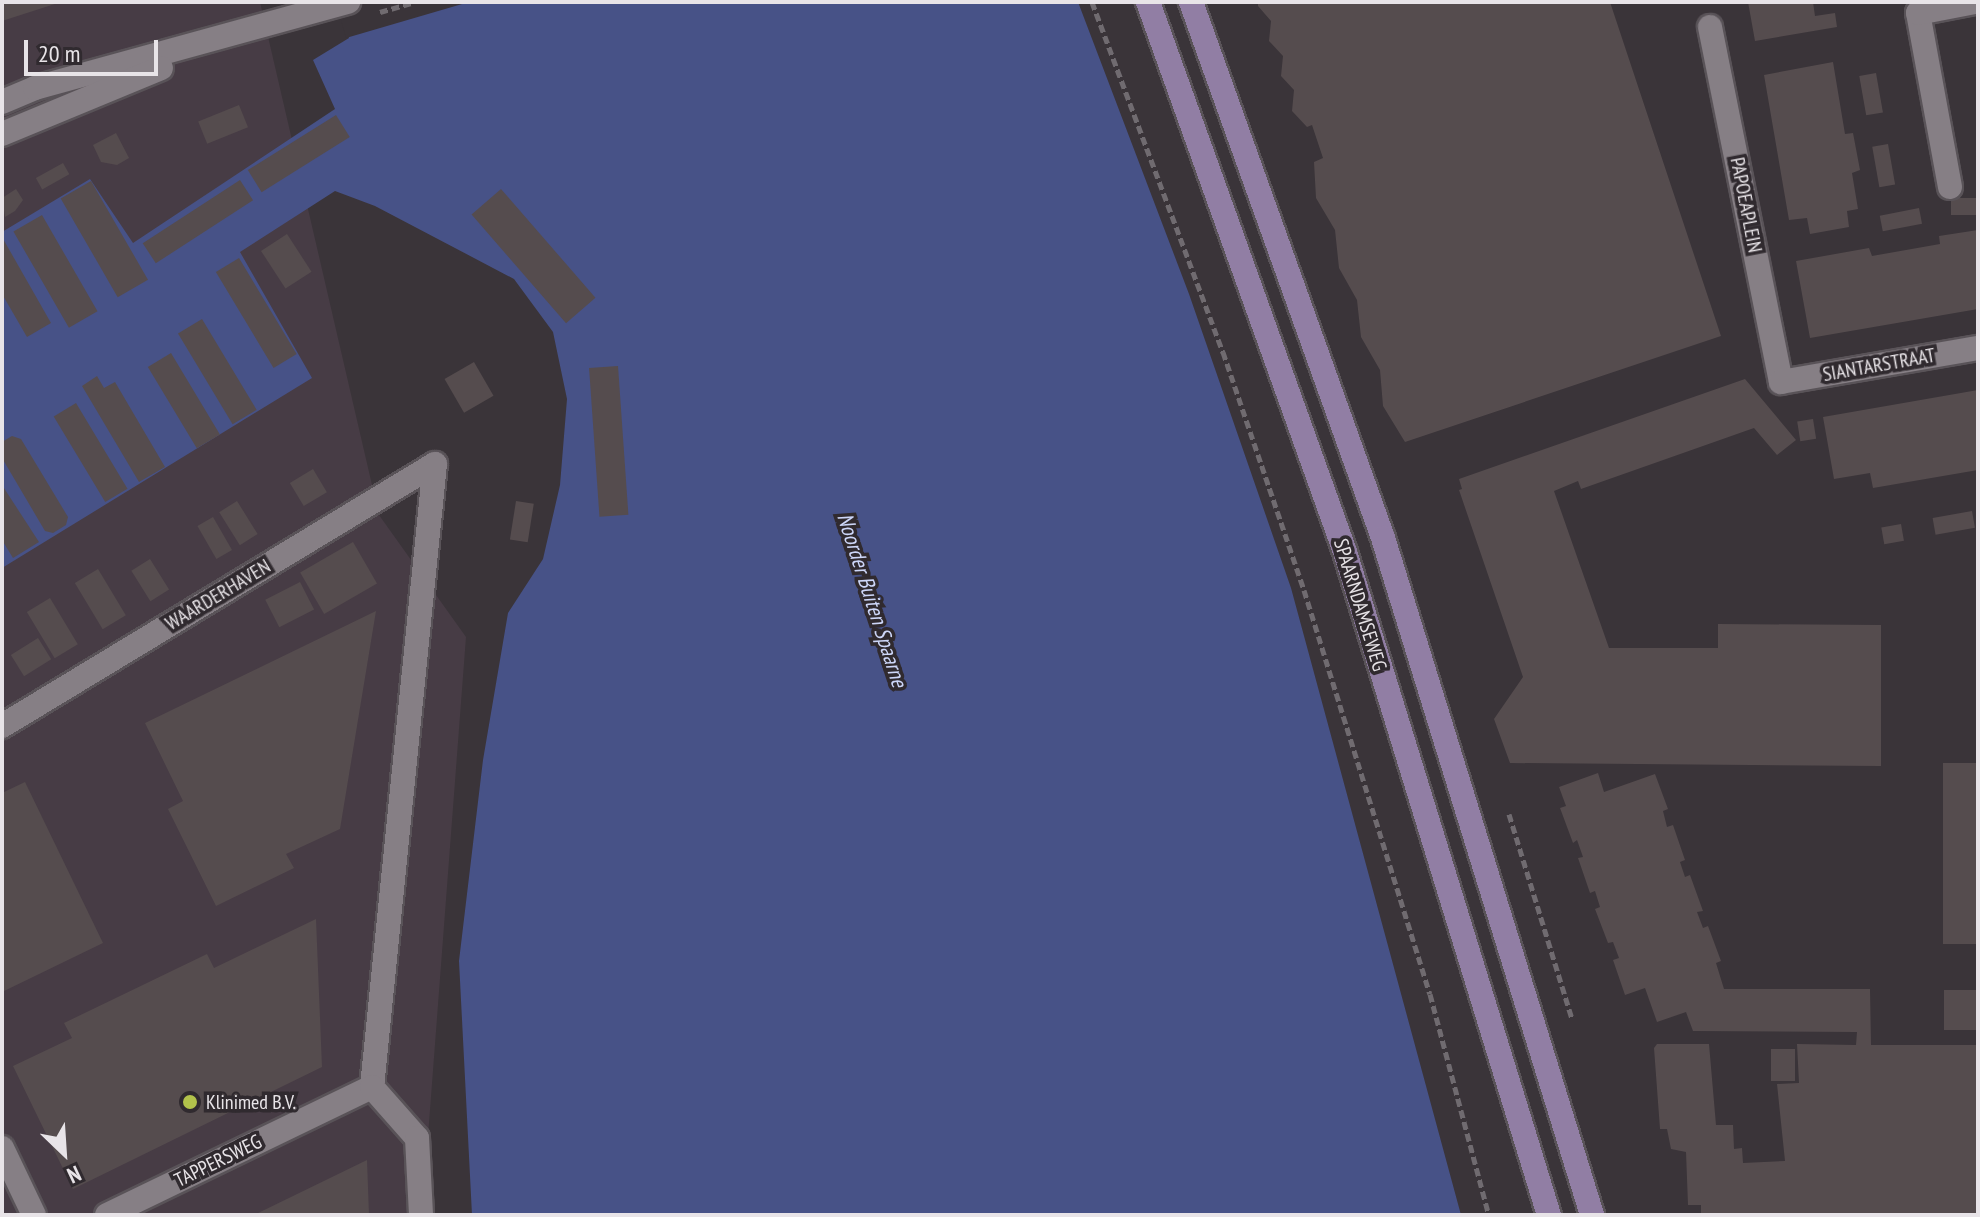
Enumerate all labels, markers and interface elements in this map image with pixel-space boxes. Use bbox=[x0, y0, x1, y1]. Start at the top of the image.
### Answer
scale bar bbox=[28, 24, 162, 74]
text: 20 m bbox=[38, 38, 80, 69]
street label: PAPOEAPLEIN bbox=[1725, 155, 1767, 255]
street label: SIANTARSTRAAT bbox=[1821, 343, 1937, 387]
water label: Noorder Buiten Spaarne bbox=[831, 510, 913, 690]
street label: SPAARNDAMSEWEG bbox=[1328, 536, 1392, 674]
street label: WAARDERHAVEN bbox=[161, 554, 275, 636]
place label: Klinimed B.V. bbox=[206, 1090, 296, 1114]
marker: Klinimed B.V. bbox=[181, 1093, 199, 1111]
north arrow bbox=[24, 1113, 104, 1193]
street label: TAPPERSWEG bbox=[171, 1130, 265, 1192]
text: N bbox=[63, 1160, 85, 1190]

